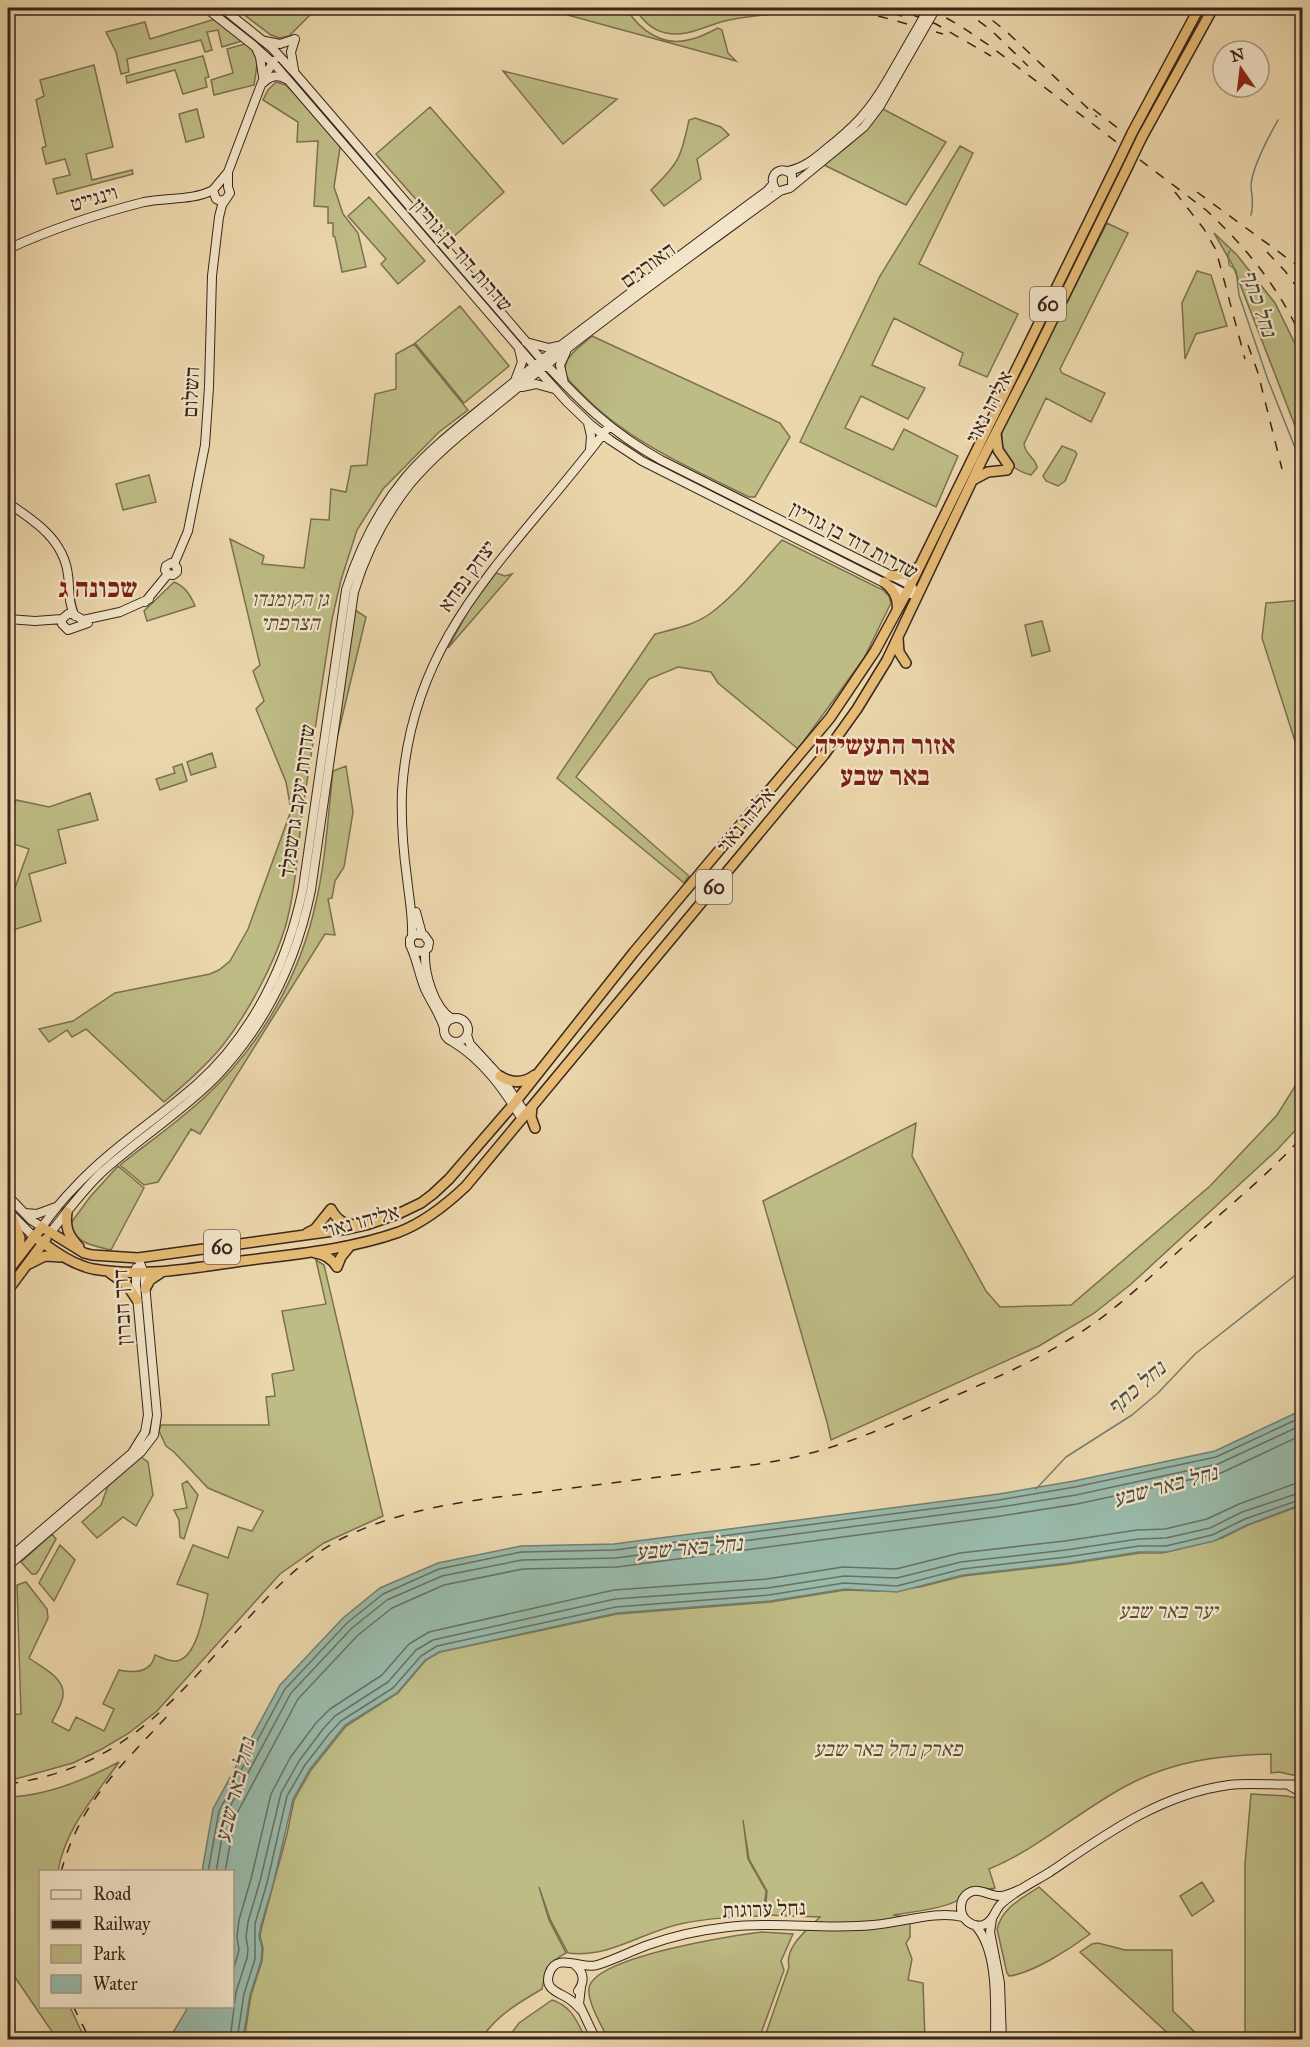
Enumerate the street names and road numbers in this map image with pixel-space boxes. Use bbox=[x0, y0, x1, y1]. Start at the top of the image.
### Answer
street label: וינגייט bbox=[67, 179, 121, 217]
street label: שדרות דוד בן גוריון bbox=[406, 193, 518, 317]
street label: האורגים bbox=[615, 236, 681, 294]
road number: 60 bbox=[1030, 287, 1066, 321]
street label: השלום bbox=[177, 366, 205, 418]
street label: אליהו נאוי bbox=[960, 366, 1018, 448]
street label: שדרות דוד בן גוריון bbox=[785, 495, 923, 585]
street label: יצחק נפחא bbox=[432, 535, 502, 617]
street label: שדרות יעקב גרשפלד bbox=[273, 722, 321, 880]
street label: אליהו נאוי bbox=[711, 782, 781, 858]
road number: 60 bbox=[696, 870, 732, 904]
street label: אליהו נאוי bbox=[320, 1198, 402, 1244]
road number: 60 bbox=[204, 1230, 240, 1264]
street label: דרך חברון bbox=[107, 1268, 137, 1346]
street label: נחל ערוגות bbox=[722, 1895, 806, 1923]

